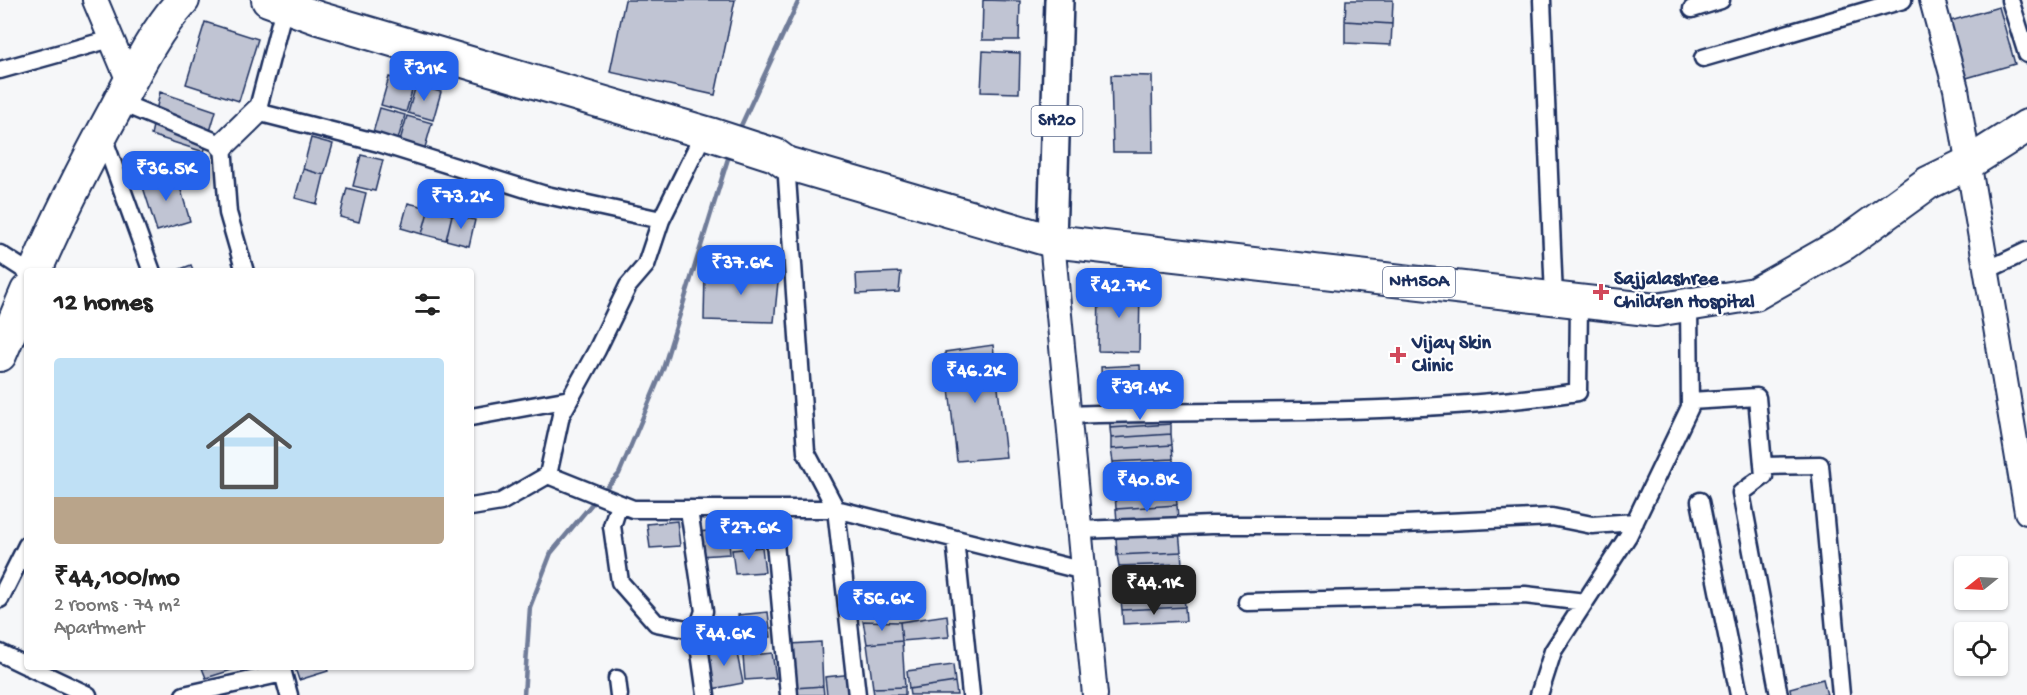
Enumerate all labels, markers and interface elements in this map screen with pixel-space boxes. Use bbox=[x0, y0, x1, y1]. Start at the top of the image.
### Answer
pin: ₹31K bbox=[388, 51, 460, 102]
text: ₹31K bbox=[404, 59, 444, 82]
road number: SH20 bbox=[1032, 106, 1082, 136]
pin: ₹36.5K bbox=[117, 151, 215, 202]
text: ₹36.5K bbox=[136, 159, 196, 182]
pin: ₹73.2K bbox=[412, 179, 510, 230]
text: ₹73.2K bbox=[431, 187, 491, 210]
pin: ₹37.6K bbox=[692, 245, 790, 296]
text: ₹37.6K bbox=[711, 253, 771, 276]
road number: NH150A bbox=[1383, 267, 1455, 297]
pin: ₹42.7K bbox=[1070, 268, 1168, 319]
place label: Sajjalashree Children Hospital bbox=[1613, 269, 1755, 315]
text: ₹42.7K bbox=[1090, 276, 1148, 299]
marker: Sajjalashree Children Hospital bbox=[1592, 283, 1610, 301]
icon: filters bbox=[411, 288, 444, 321]
text: 12 homes bbox=[54, 289, 152, 320]
place label: Vijay Skin Clinic bbox=[1411, 333, 1491, 379]
marker: Vijay Skin Clinic bbox=[1389, 346, 1407, 364]
pin: ₹46.2K bbox=[926, 353, 1024, 404]
text: ₹46.2K bbox=[946, 361, 1004, 384]
pin: ₹39.4K bbox=[1091, 370, 1189, 421]
text: ₹39.4K bbox=[1111, 378, 1169, 401]
icon: home bbox=[195, 397, 303, 505]
pin: ₹40.8K bbox=[1098, 462, 1196, 513]
text: ₹40.8K bbox=[1117, 470, 1177, 493]
pin: ₹27.6K bbox=[700, 510, 798, 561]
text: ₹27.6K bbox=[719, 518, 779, 541]
north arrow bbox=[1954, 556, 2008, 610]
map controls bbox=[1954, 556, 2008, 676]
text: ₹44,100/mo bbox=[54, 564, 180, 595]
pin: ₹44.1K bbox=[1105, 565, 1203, 616]
text: ₹44.1K bbox=[1126, 573, 1182, 596]
pin: ₹56.6K bbox=[833, 581, 931, 632]
text: ₹56.6K bbox=[852, 589, 912, 612]
text: 2 rooms · 74 m² bbox=[54, 595, 180, 618]
pin: ₹44.6K bbox=[675, 616, 773, 667]
text: Apartment bbox=[54, 618, 144, 641]
button: locate bbox=[1954, 622, 2008, 676]
text: ₹44.6K bbox=[695, 624, 753, 647]

